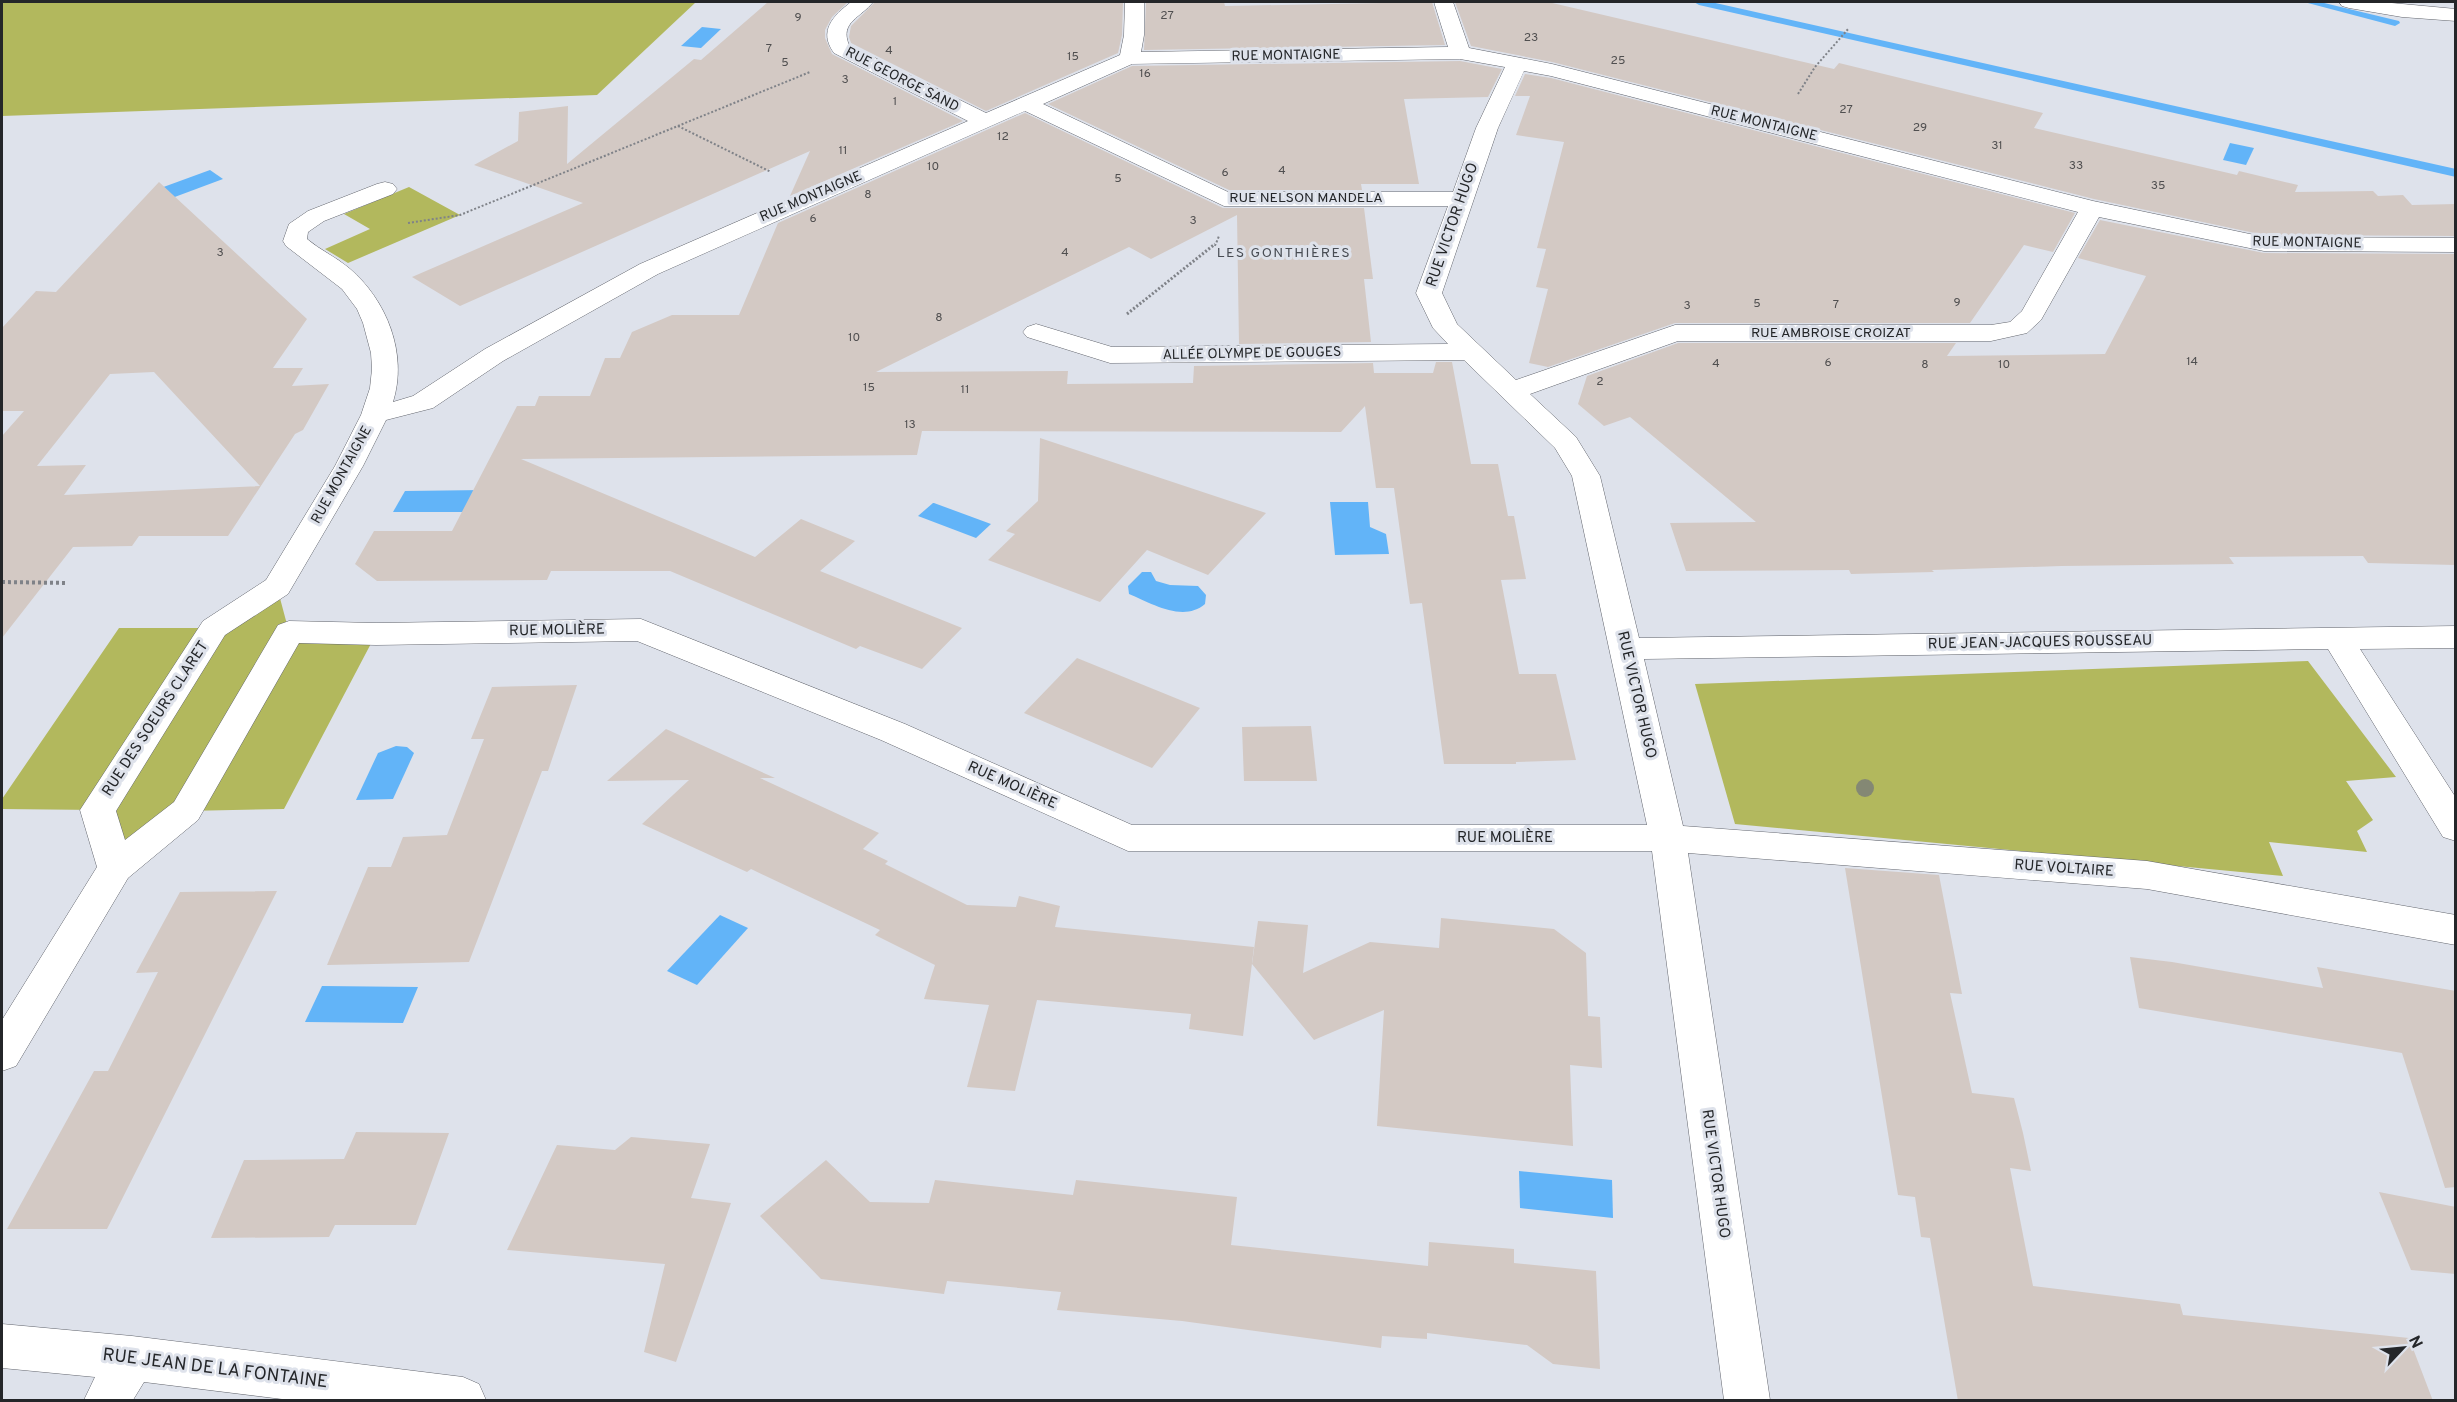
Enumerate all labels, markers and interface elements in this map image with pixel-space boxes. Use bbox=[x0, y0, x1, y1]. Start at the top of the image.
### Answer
house number: 27 bbox=[1160, 8, 1174, 24]
house number: 9 bbox=[794, 10, 802, 26]
house number: 23 bbox=[1524, 30, 1538, 46]
house number: 7 bbox=[766, 41, 772, 57]
house number: 4 bbox=[885, 43, 893, 59]
street label: RUE GEORGE SAND bbox=[842, 44, 962, 116]
street label: RUE MONTAIGNE bbox=[1231, 47, 1341, 65]
house number: 15 bbox=[1067, 49, 1079, 65]
house number: 25 bbox=[1611, 53, 1625, 69]
house number: 5 bbox=[781, 55, 789, 71]
house number: 16 bbox=[1139, 66, 1151, 82]
house number: 3 bbox=[841, 72, 849, 88]
house number: 1 bbox=[893, 94, 897, 110]
house number: 27 bbox=[1839, 102, 1853, 118]
street label: RUE MONTAIGNE bbox=[1709, 103, 1819, 145]
house number: 29 bbox=[1913, 120, 1927, 136]
house number: 12 bbox=[997, 129, 1009, 145]
house number: 31 bbox=[1991, 138, 2003, 154]
house number: 11 bbox=[839, 143, 847, 159]
house number: 33 bbox=[2069, 158, 2083, 174]
house number: 10 bbox=[927, 159, 939, 175]
street label: RUE VICTOR HUGO bbox=[1423, 160, 1483, 290]
house number: 4 bbox=[1278, 163, 1286, 179]
house number: 6 bbox=[1221, 165, 1229, 181]
street label: RUE MONTAIGNE bbox=[757, 168, 865, 226]
house number: 5 bbox=[1114, 171, 1122, 187]
house number: 35 bbox=[2151, 178, 2165, 194]
house number: 8 bbox=[864, 187, 872, 203]
street label: RUE NELSON MANDELA bbox=[1229, 190, 1383, 207]
house number: 6 bbox=[809, 211, 817, 227]
house number: 3 bbox=[1189, 213, 1197, 229]
street label: RUE MONTAIGNE bbox=[2252, 234, 2362, 252]
district label: LES GONTHIÈRES bbox=[1217, 244, 1351, 262]
house number: 3 bbox=[216, 245, 224, 261]
house number: 4 bbox=[1061, 245, 1069, 261]
house number: 9 bbox=[1953, 295, 1961, 311]
house number: 5 bbox=[1753, 296, 1761, 312]
house number: 7 bbox=[1833, 297, 1839, 313]
house number: 3 bbox=[1683, 298, 1691, 314]
house number: 8 bbox=[935, 310, 943, 326]
street label: RUE AMBROISE CROIZAT bbox=[1751, 325, 1911, 342]
house number: 10 bbox=[848, 330, 860, 346]
street label: ALLÉE OLYMPE DE GOUGES bbox=[1162, 343, 1342, 364]
house number: 14 bbox=[2186, 354, 2198, 370]
house number: 6 bbox=[1824, 355, 1832, 371]
house number: 4 bbox=[1712, 356, 1720, 372]
house number: 8 bbox=[1921, 357, 1929, 373]
house number: 10 bbox=[1998, 357, 2010, 373]
house number: 2 bbox=[1596, 374, 1604, 390]
house number: 15 bbox=[863, 380, 875, 396]
house number: 11 bbox=[961, 382, 969, 398]
house number: 13 bbox=[904, 417, 916, 433]
street label: RUE MONTAIGNE bbox=[308, 423, 376, 527]
street label: RUE MOLIÈRE bbox=[509, 620, 605, 641]
street label: RUE VICTOR HUGO bbox=[1612, 629, 1660, 761]
street label: RUE JEAN-JACQUES ROUSSEAU bbox=[1928, 632, 2152, 654]
street label: RUE DES SOEURS CLARET bbox=[99, 638, 213, 800]
street label: RUE MOLIÈRE bbox=[964, 757, 1060, 814]
street label: RUE MOLIÈRE bbox=[1457, 828, 1553, 848]
street label: RUE VOLTAIRE bbox=[2014, 856, 2114, 882]
street label: RUE VICTOR HUGO bbox=[1697, 1108, 1733, 1240]
north arrow bbox=[2373, 1318, 2433, 1378]
text: N bbox=[2403, 1333, 2426, 1352]
street label: RUE JEAN DE LA FONTAINE bbox=[101, 1344, 329, 1394]

